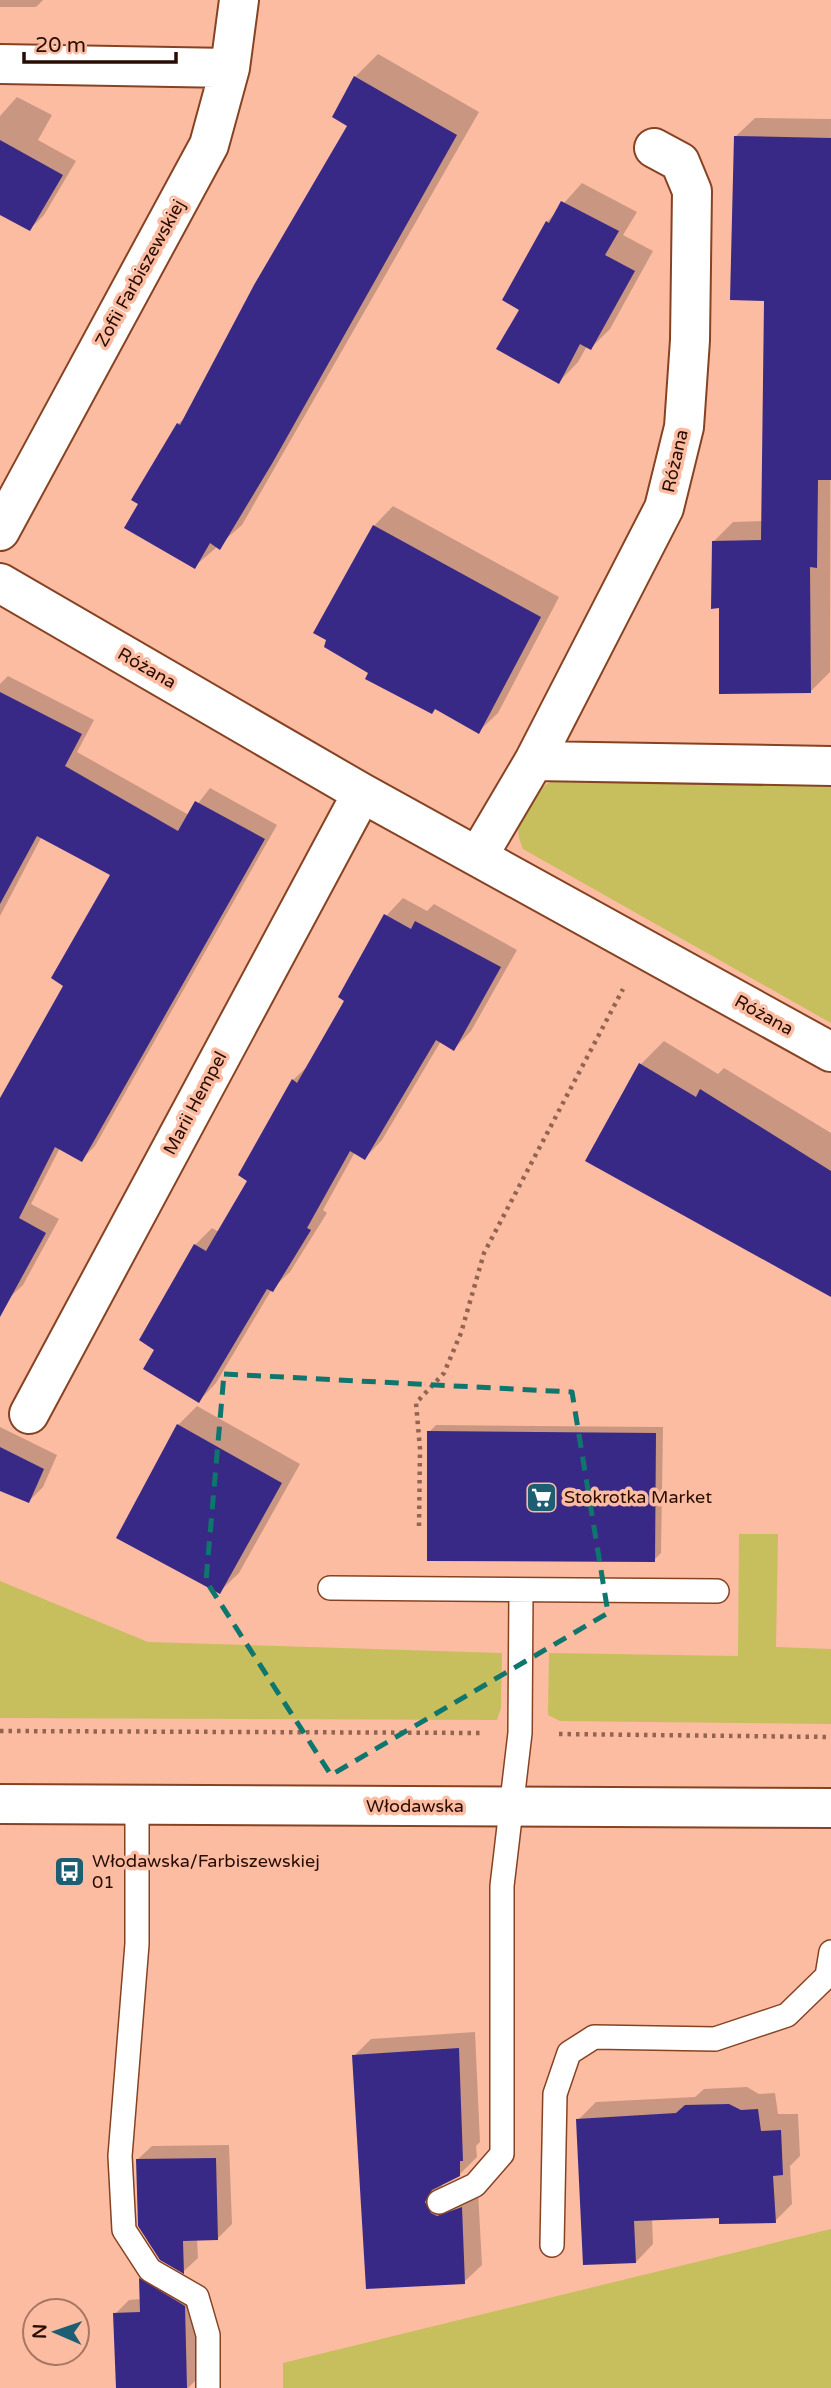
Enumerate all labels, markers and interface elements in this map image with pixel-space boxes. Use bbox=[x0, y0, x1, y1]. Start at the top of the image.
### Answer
scale bar bbox=[24, 21, 177, 65]
text: 20 m bbox=[35, 33, 86, 58]
street label: Zofii Farbiszewskiej bbox=[90, 195, 190, 351]
street label: Różana bbox=[657, 427, 693, 495]
street label: Różana bbox=[114, 642, 180, 694]
street label: Różana bbox=[731, 990, 797, 1040]
street label: Marii Hempel bbox=[158, 1047, 232, 1159]
supermarket icon: Stokrotka Market bbox=[524, 1480, 558, 1514]
place label: Stokrotka Market bbox=[564, 1486, 712, 1508]
street label: Włodawska bbox=[366, 1795, 464, 1817]
place label: Włodawska/Farbiszewskiej 01 bbox=[92, 1850, 320, 1893]
bus stop icon: Włodawska/Farbiszewskiej 01 bbox=[52, 1854, 86, 1888]
north arrow bbox=[21, 2297, 91, 2367]
text: N bbox=[29, 2323, 51, 2339]

